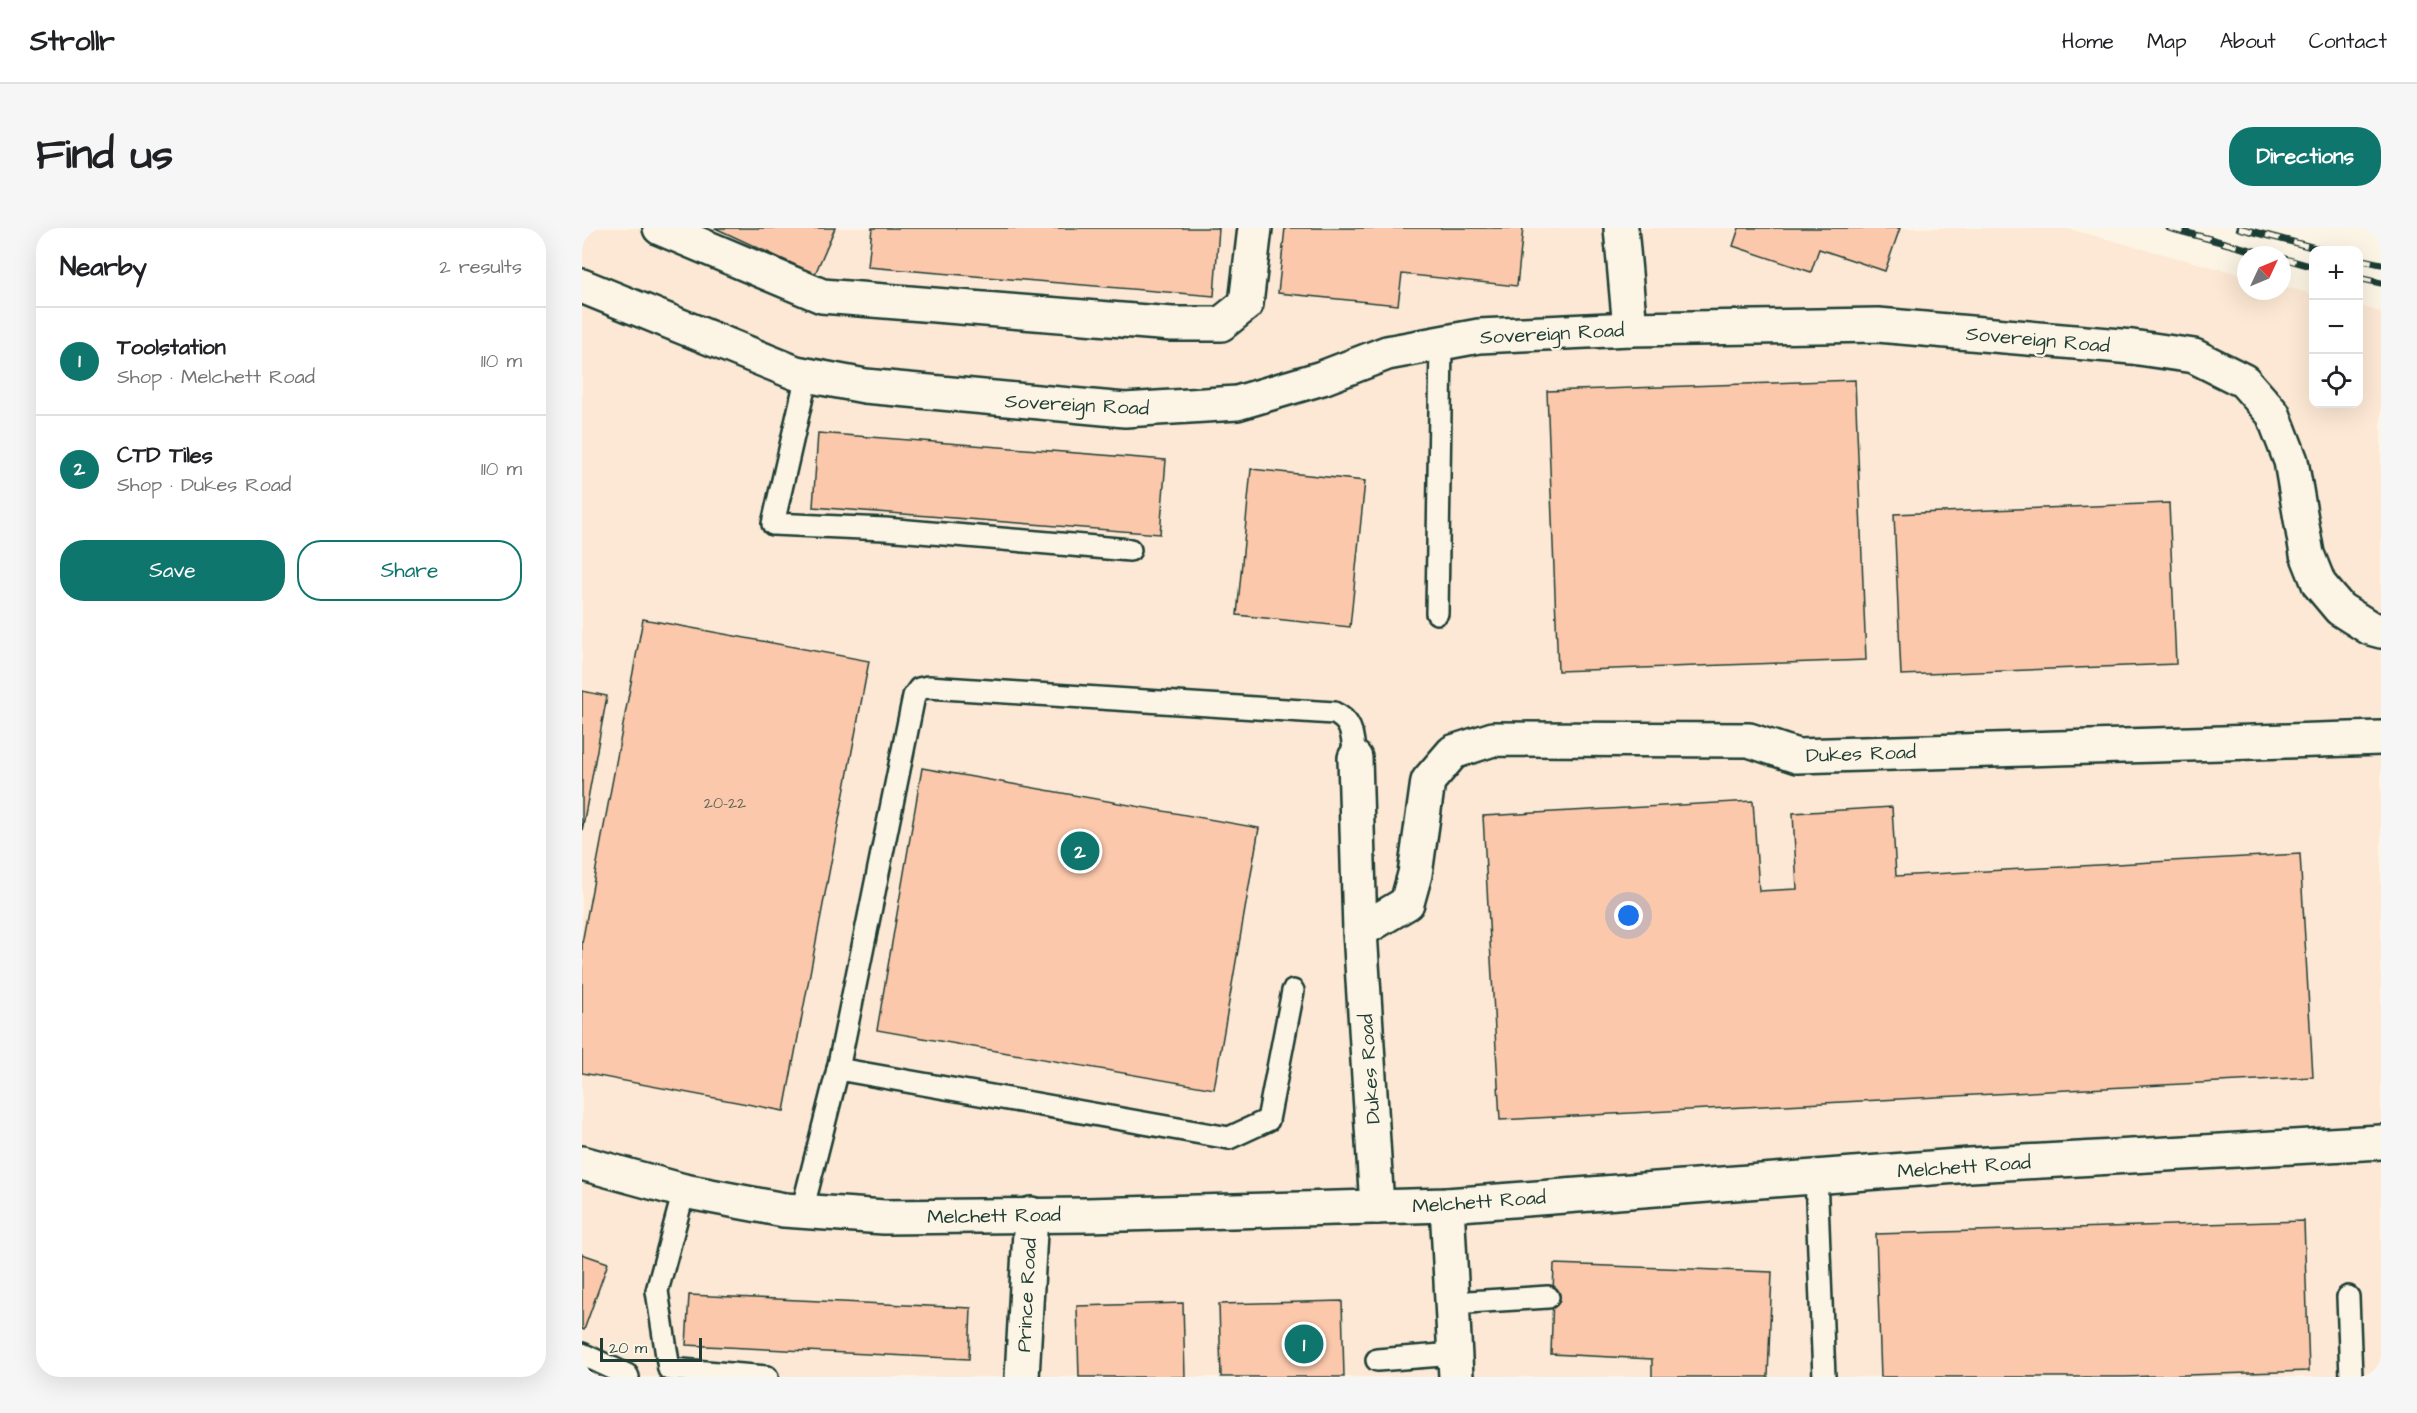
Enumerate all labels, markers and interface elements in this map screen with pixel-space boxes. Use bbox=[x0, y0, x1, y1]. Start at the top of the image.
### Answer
text: Strollr bbox=[30, 22, 115, 61]
text: Home bbox=[2062, 27, 2114, 56]
text: Map bbox=[2147, 27, 2187, 56]
text: About bbox=[2220, 27, 2276, 56]
text: Contact bbox=[2309, 27, 2387, 56]
text: Find us bbox=[36, 127, 173, 185]
button: Directions bbox=[2229, 127, 2381, 186]
north arrow bbox=[2237, 246, 2291, 300]
map controls bbox=[2309, 246, 2363, 408]
button: + bbox=[2309, 246, 2363, 300]
text: Nearby bbox=[60, 249, 147, 285]
text: 2 results bbox=[439, 253, 522, 281]
button: − bbox=[2309, 300, 2363, 354]
street label: Sovereign Road bbox=[1479, 316, 1625, 353]
street label: Sovereign Road bbox=[1965, 320, 2111, 361]
text: Toolstation bbox=[117, 332, 226, 363]
text: 1 bbox=[78, 347, 81, 375]
text: 110 m bbox=[481, 347, 522, 375]
button: locate bbox=[2309, 354, 2363, 408]
text: Shop · Melchett Road bbox=[117, 363, 315, 391]
street label: Sovereign Road bbox=[1004, 387, 1150, 424]
text: CTD Tiles bbox=[117, 440, 213, 471]
text: 2 bbox=[74, 455, 85, 483]
text: 110 m bbox=[481, 455, 522, 483]
text: Shop · Dukes Road bbox=[117, 471, 291, 499]
button: Save bbox=[60, 540, 285, 601]
button: Share bbox=[297, 540, 522, 601]
street label: Dukes Road bbox=[1805, 738, 1917, 770]
house number: 20-22 bbox=[704, 792, 746, 814]
pin: 2 bbox=[1060, 828, 1100, 874]
your location bbox=[1614, 901, 1643, 930]
street label: Dukes Road bbox=[1352, 1013, 1388, 1125]
street label: Melchett Road bbox=[1896, 1148, 2032, 1186]
street label: Melchett Road bbox=[1411, 1183, 1547, 1221]
street label: Melchett Road bbox=[927, 1201, 1061, 1231]
street label: Prince Road bbox=[1010, 1237, 1044, 1353]
pin: 1 bbox=[1284, 1322, 1324, 1366]
scale bar bbox=[600, 1335, 702, 1362]
text: 20 m bbox=[609, 1337, 647, 1359]

